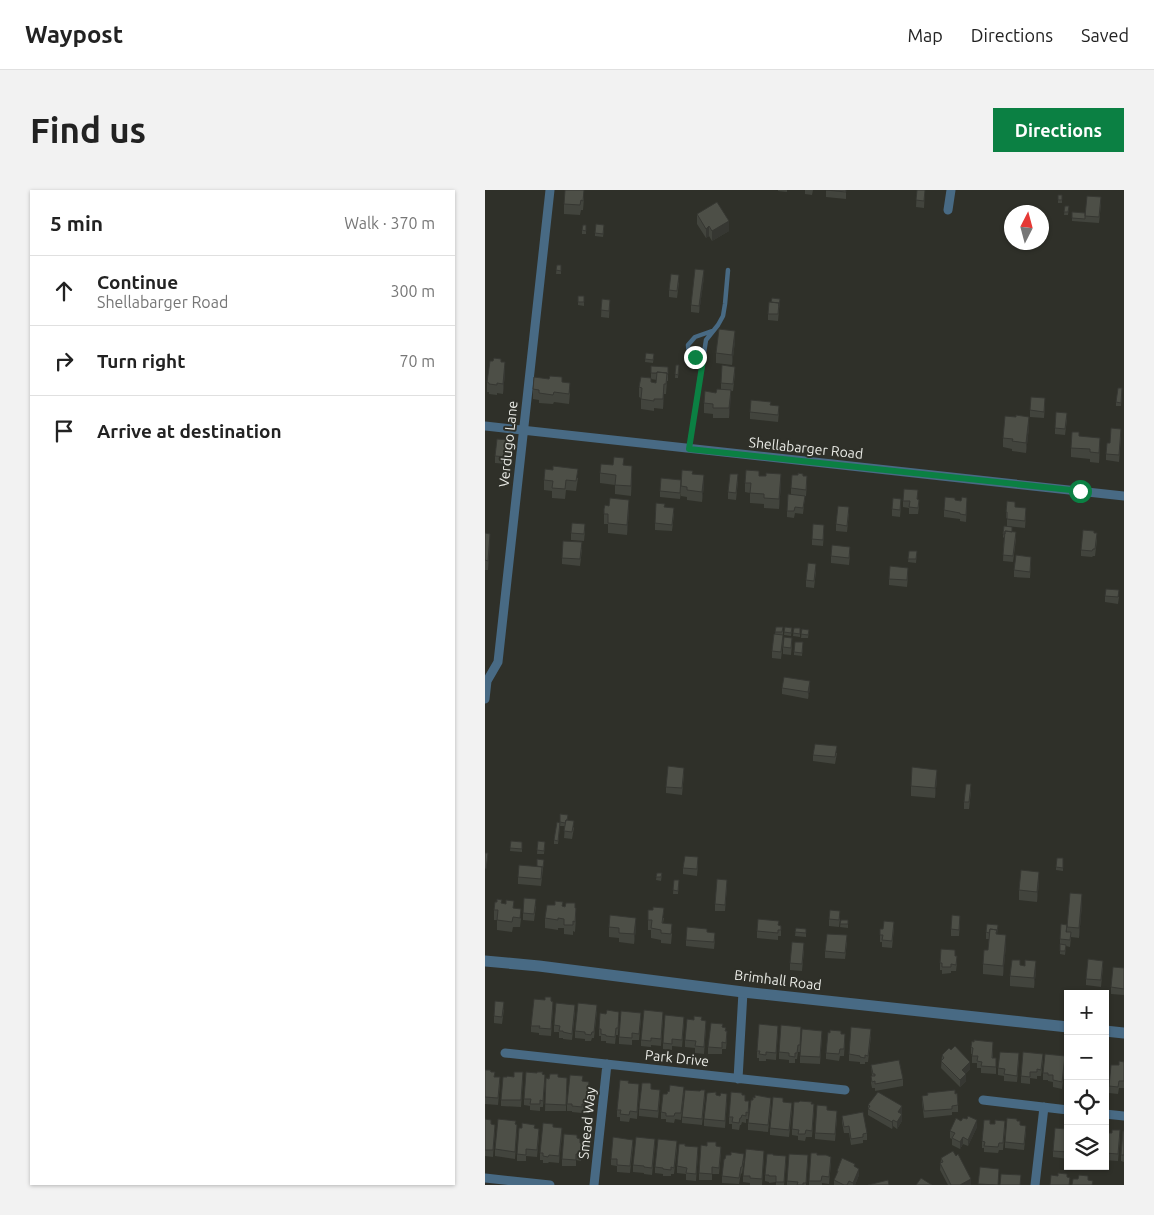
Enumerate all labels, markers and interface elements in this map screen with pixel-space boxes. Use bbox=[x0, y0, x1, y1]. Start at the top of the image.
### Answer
text: Waypost bbox=[25, 21, 123, 48]
text: Map bbox=[907, 25, 943, 45]
text: Directions bbox=[971, 25, 1053, 45]
text: Saved bbox=[1081, 25, 1129, 45]
button: Directions bbox=[993, 108, 1124, 152]
text: Find us bbox=[30, 110, 146, 150]
north arrow bbox=[1004, 205, 1049, 250]
text: 5 min bbox=[50, 211, 103, 235]
text: Walk · 370 m bbox=[344, 214, 435, 232]
text: Continue bbox=[97, 271, 178, 293]
icon: ahead bbox=[50, 277, 78, 305]
text: 300 m bbox=[390, 282, 435, 300]
text: Shellabarger Road bbox=[97, 293, 228, 311]
route end bbox=[684, 346, 707, 369]
icon: right bbox=[50, 347, 78, 375]
text: Turn right bbox=[97, 350, 185, 372]
text: 70 m bbox=[399, 352, 435, 370]
street label: Verdugo Lane bbox=[495, 400, 521, 488]
icon: arrive bbox=[50, 417, 78, 445]
text: Arrive at destination bbox=[97, 420, 282, 442]
street label: Shellabarger Road bbox=[748, 434, 864, 462]
route start bbox=[1069, 480, 1092, 503]
street label: Brimhall Road bbox=[734, 967, 822, 993]
map controls bbox=[1064, 990, 1109, 1170]
button: + bbox=[1064, 990, 1109, 1035]
button: − bbox=[1064, 1035, 1109, 1080]
street label: Park Drive bbox=[644, 1047, 710, 1069]
button: locate bbox=[1064, 1080, 1109, 1125]
street label: Smead Way bbox=[575, 1086, 599, 1160]
button: layers bbox=[1064, 1125, 1109, 1170]

